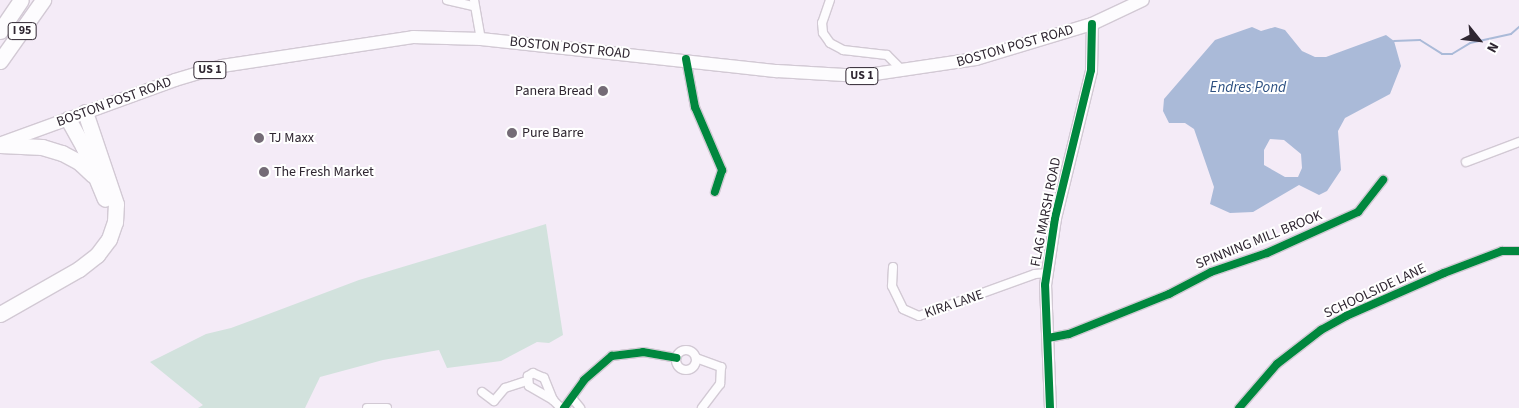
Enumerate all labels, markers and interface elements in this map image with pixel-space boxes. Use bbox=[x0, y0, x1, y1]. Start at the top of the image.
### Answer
north arrow bbox=[1454, 15, 1504, 65]
street label: BOSTON POST ROAD bbox=[954, 21, 1076, 71]
road number: I 95 bbox=[7, 22, 37, 40]
street label: BOSTON POST ROAD bbox=[509, 33, 631, 63]
text: N bbox=[1481, 38, 1503, 56]
road number: US 1 bbox=[192, 60, 228, 80]
road number: US 1 bbox=[844, 66, 880, 85]
street label: BOSTON POST ROAD bbox=[54, 73, 174, 131]
water label: Endres Pond bbox=[1210, 79, 1286, 97]
place label: Panera Bread bbox=[515, 83, 593, 99]
marker: Panera Bread bbox=[597, 85, 609, 97]
place label: Pure Barre bbox=[522, 125, 584, 141]
marker: Pure Barre bbox=[506, 127, 518, 139]
place label: TJ Maxx bbox=[269, 130, 314, 146]
marker: TJ Maxx bbox=[253, 132, 265, 144]
street label: FLAG MARSH ROAD bbox=[1027, 156, 1065, 268]
place label: The Fresh Market bbox=[274, 164, 374, 180]
marker: The Fresh Market bbox=[258, 166, 270, 178]
street label: SPINNING MILL BROOK bbox=[1193, 207, 1325, 273]
street label: SCHOOLSIDE LANE bbox=[1321, 260, 1429, 322]
street label: KIRA LANE bbox=[922, 286, 986, 322]

